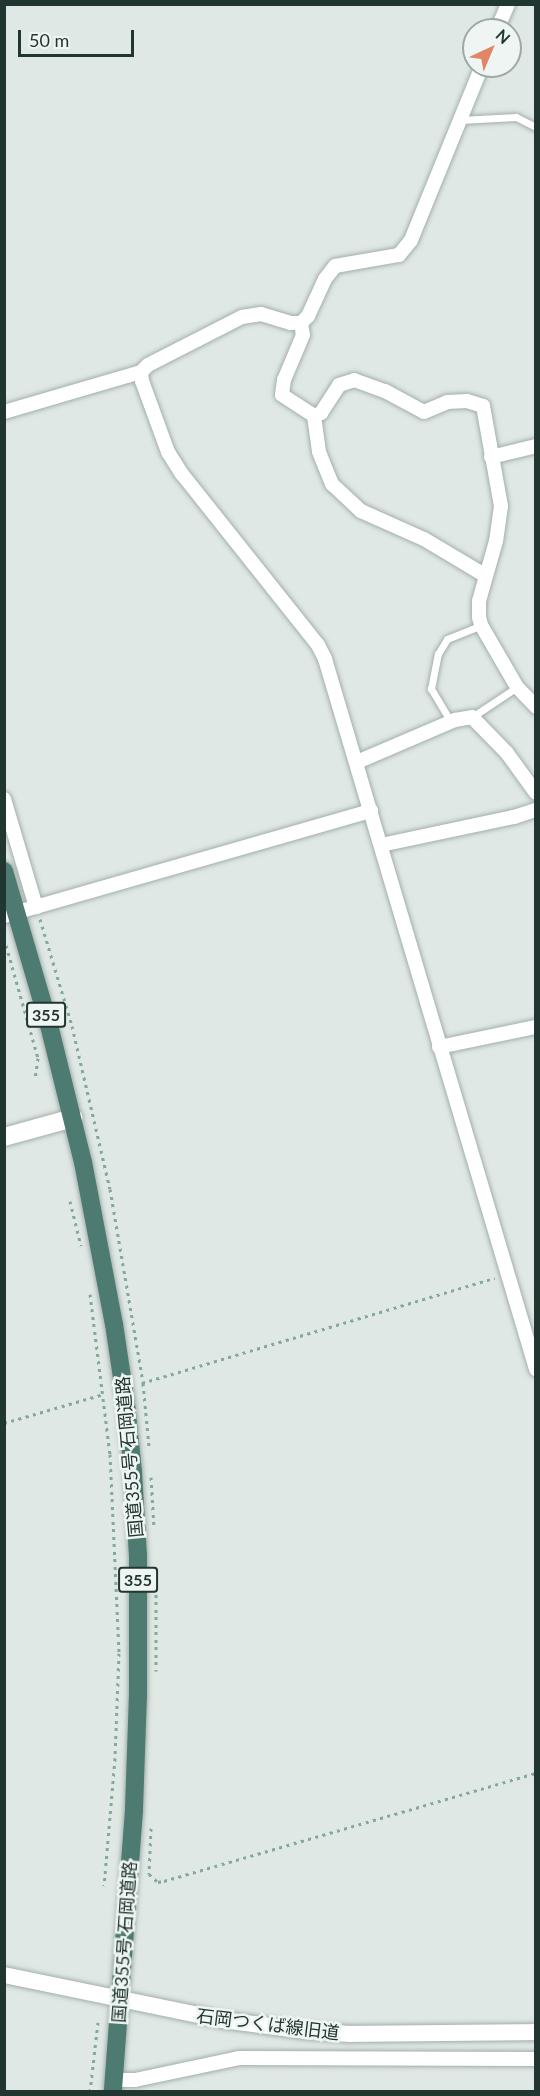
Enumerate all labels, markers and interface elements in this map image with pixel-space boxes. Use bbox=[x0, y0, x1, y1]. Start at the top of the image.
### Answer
scale bar bbox=[21, 18, 136, 56]
north arrow bbox=[462, 18, 522, 78]
text: N bbox=[492, 25, 514, 47]
text: 50 m bbox=[29, 29, 69, 51]
road number: 355 bbox=[25, 1002, 67, 1028]
street label: 国道355号 石岡道路 bbox=[111, 1375, 147, 1539]
road number: 355 bbox=[117, 1567, 159, 1593]
street label: 国道355号 石岡道路 bbox=[108, 1860, 140, 2024]
street label: 石岡つくば線旧道 bbox=[195, 2005, 341, 2043]

